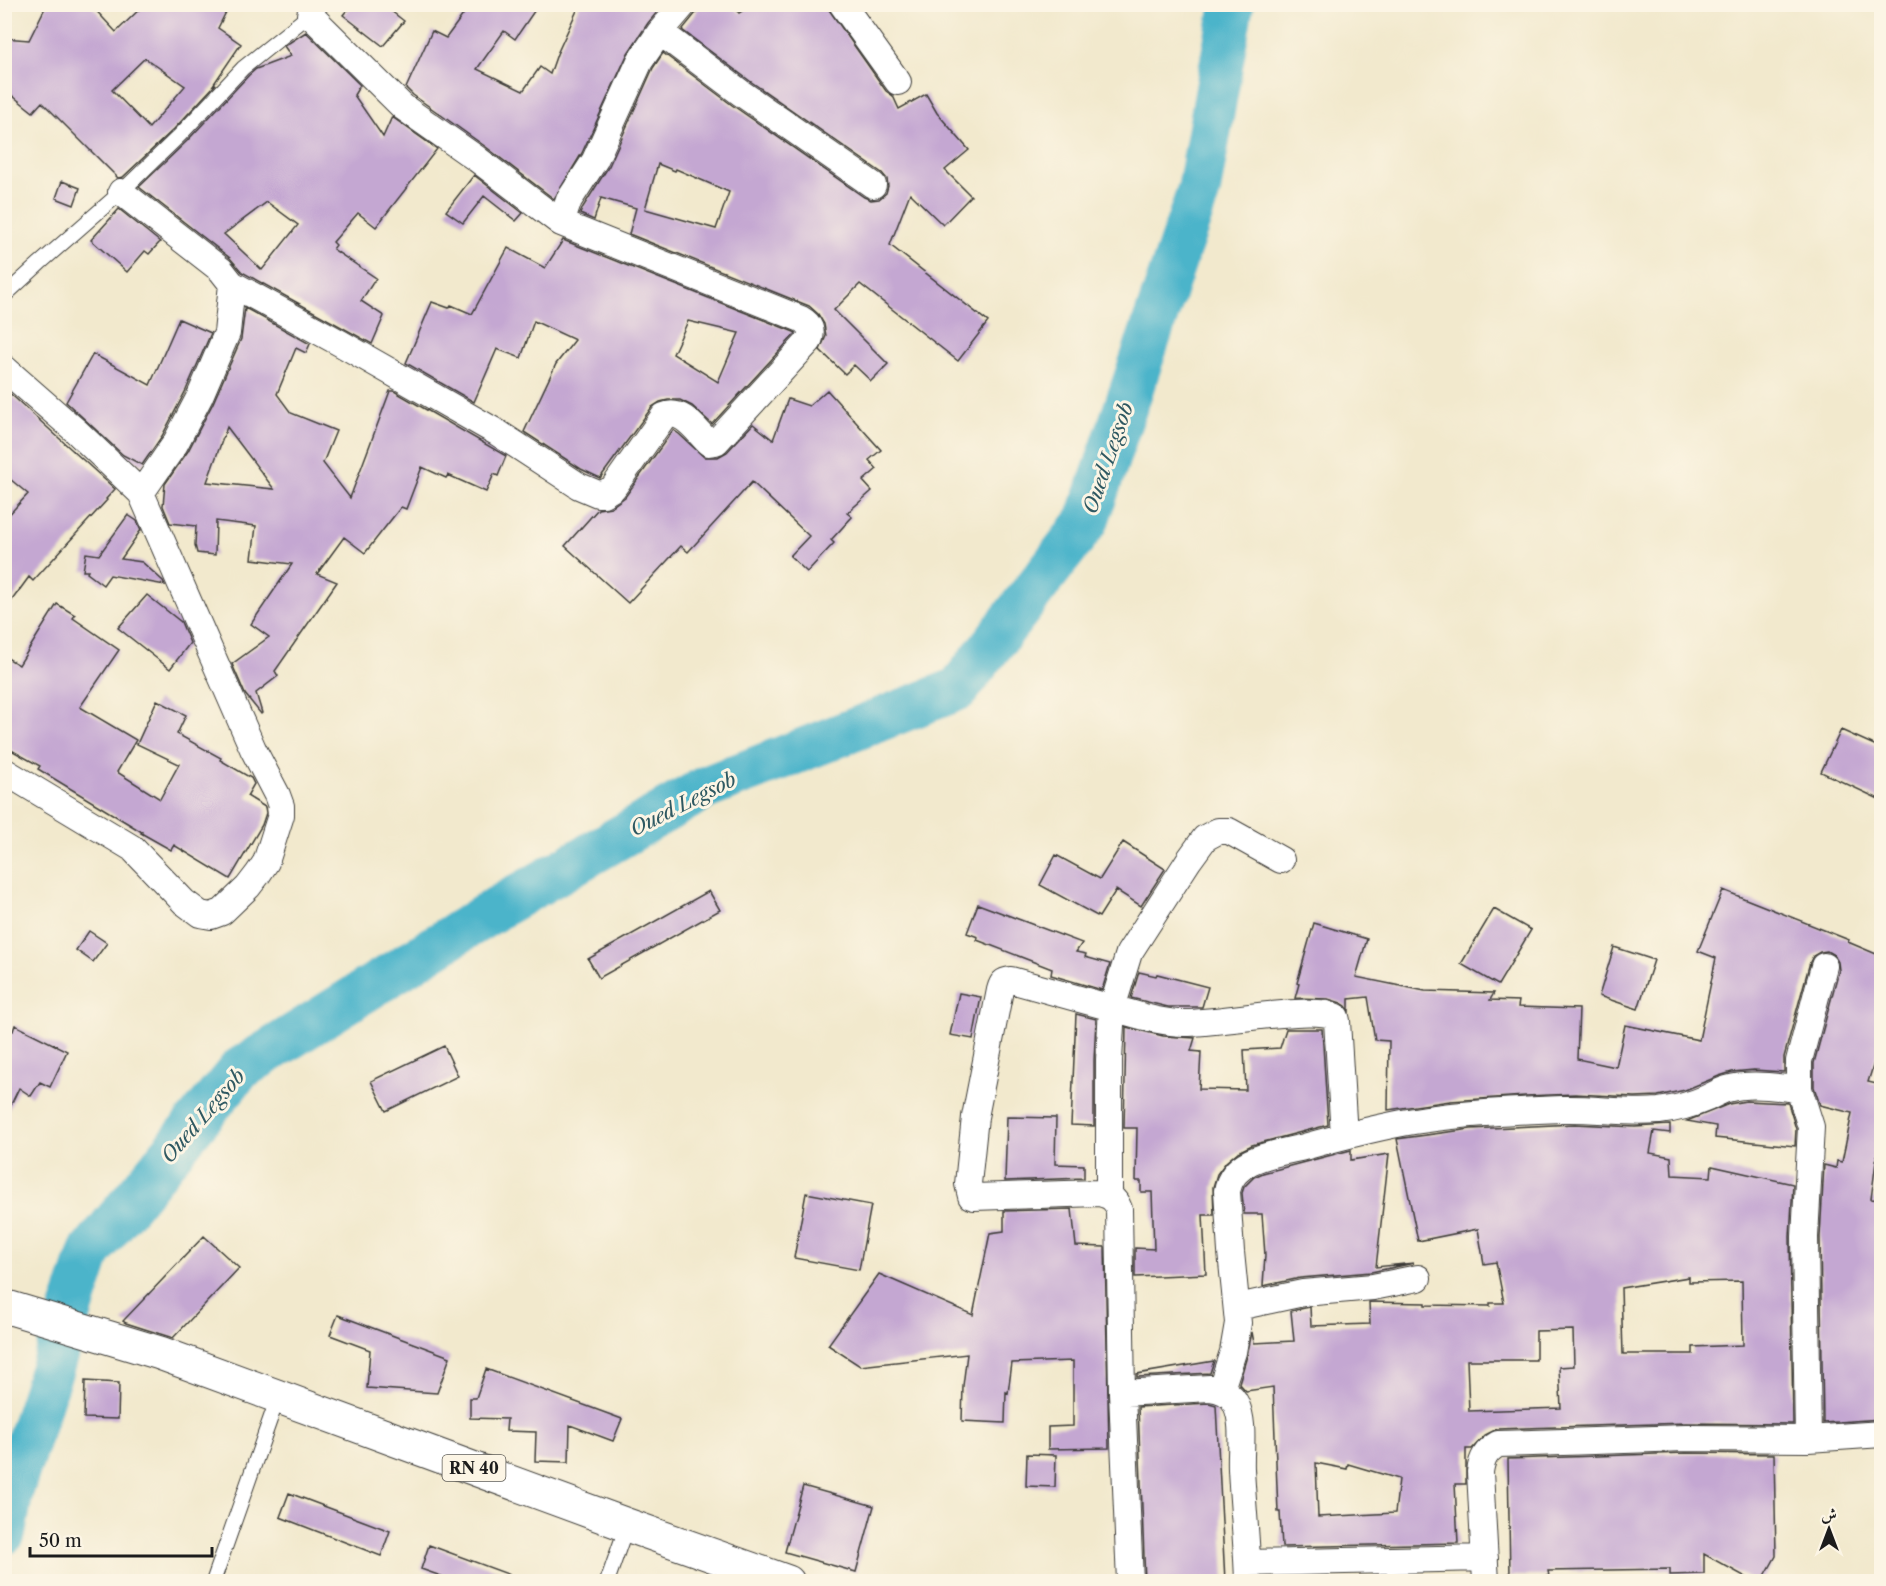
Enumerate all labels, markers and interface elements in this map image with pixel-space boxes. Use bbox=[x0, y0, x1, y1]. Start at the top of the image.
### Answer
water label: Oued Legsob bbox=[1078, 399, 1138, 517]
water label: Oued Legsob bbox=[626, 767, 740, 841]
water label: Oued Legsob bbox=[156, 1064, 250, 1168]
road number: RN 40 bbox=[442, 1455, 506, 1481]
north arrow bbox=[1799, 1499, 1859, 1559]
text: ش bbox=[1821, 1504, 1837, 1524]
scale bar bbox=[30, 1520, 212, 1558]
text: 50 m bbox=[39, 1530, 82, 1552]

